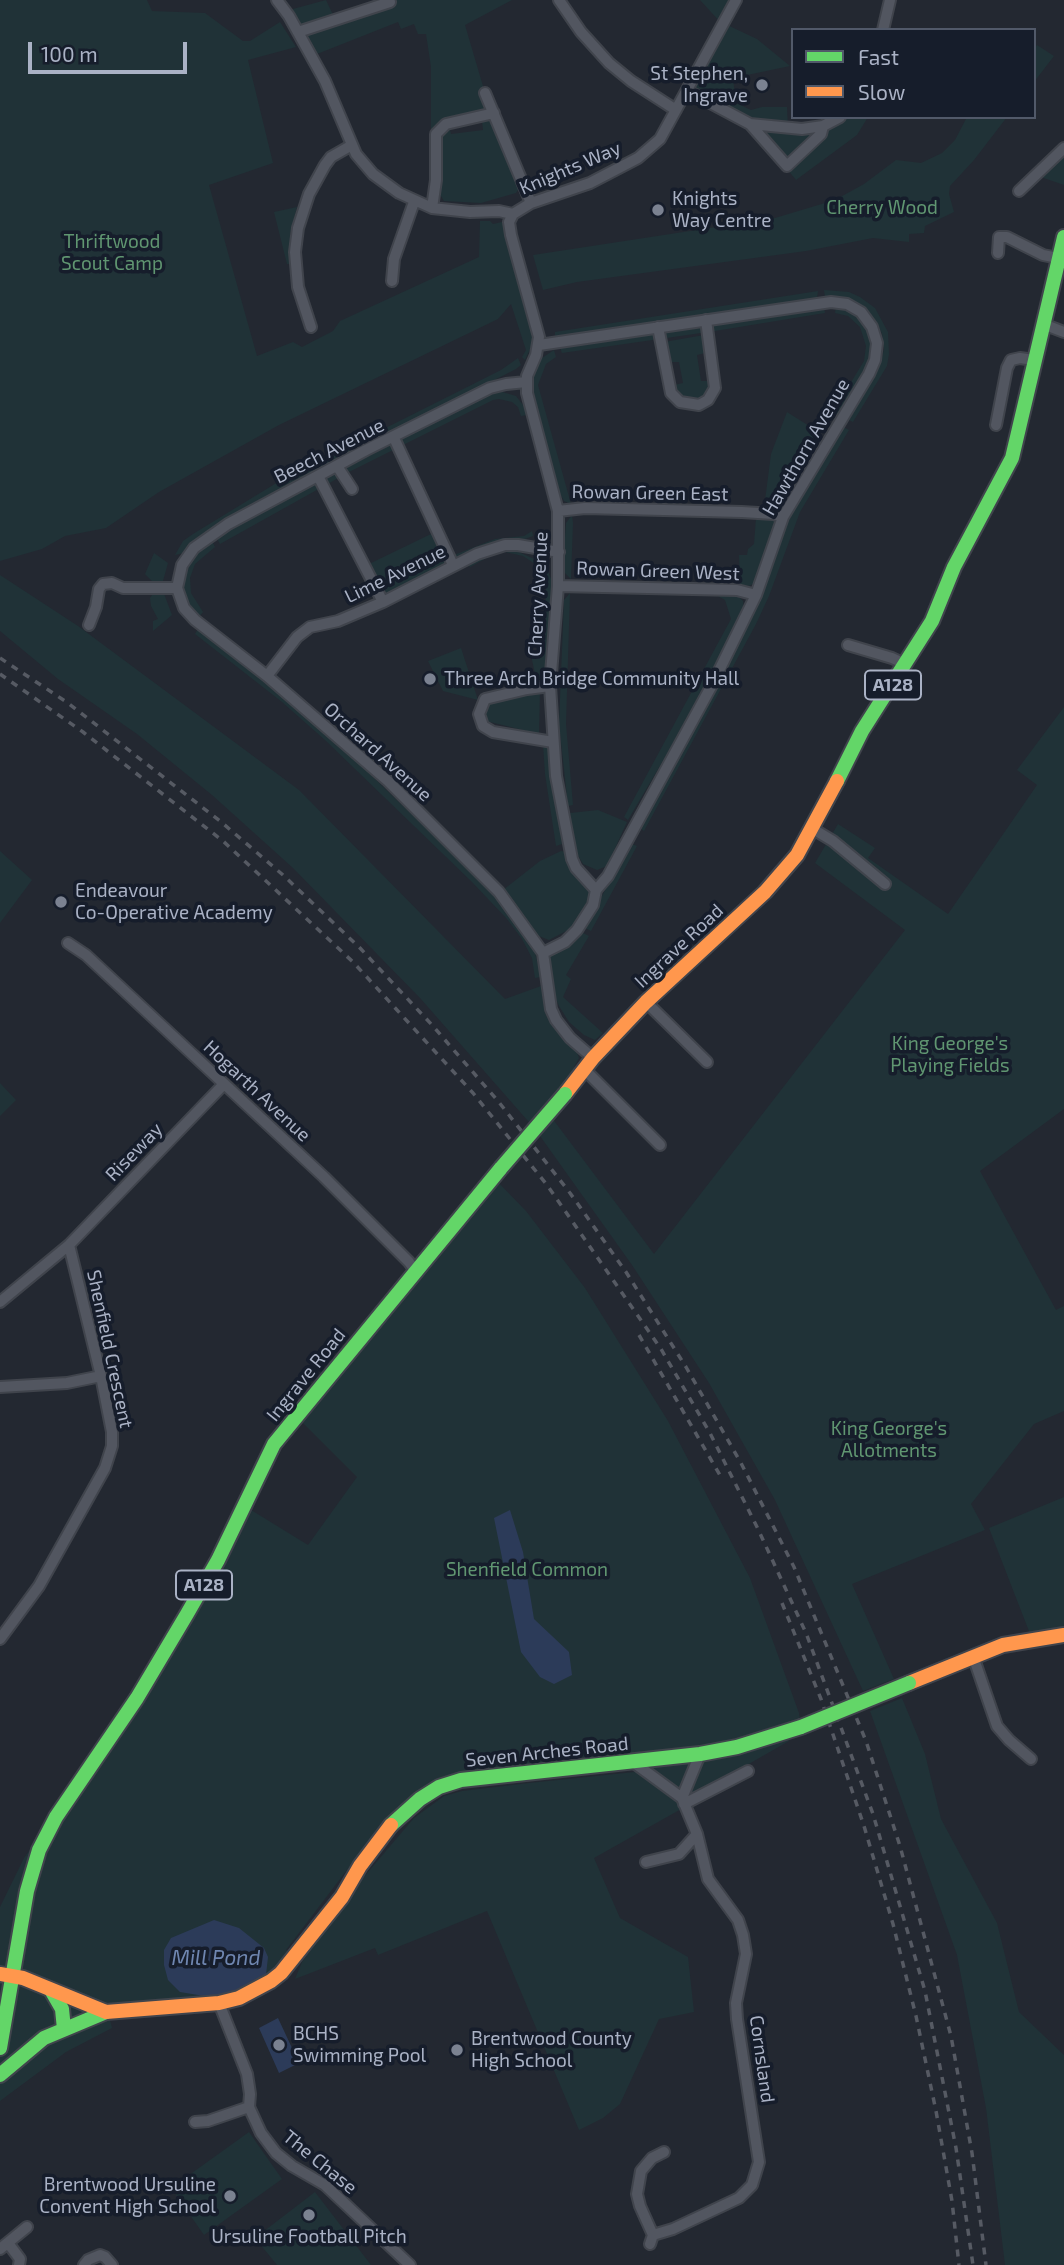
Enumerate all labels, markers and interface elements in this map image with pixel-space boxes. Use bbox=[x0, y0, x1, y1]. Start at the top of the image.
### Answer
scale bar bbox=[32, 28, 191, 72]
legend bbox=[791, 28, 1036, 119]
text: 100 m bbox=[41, 41, 98, 66]
text: Fast bbox=[858, 44, 899, 69]
place label: St Stephen, Ingrave bbox=[650, 63, 748, 107]
marker: St Stephen, Ingrave bbox=[754, 77, 770, 93]
text: Slow bbox=[858, 79, 905, 104]
street label: Knights Way bbox=[516, 136, 624, 200]
place label: Knights Way Centre bbox=[672, 188, 771, 232]
park label: Cherry Wood bbox=[826, 197, 938, 219]
marker: Knights Way Centre bbox=[650, 202, 666, 218]
park label: Thriftwood Scout Camp bbox=[61, 231, 163, 275]
street label: Hawthorn Avenue bbox=[758, 374, 854, 520]
street label: Beech Avenue bbox=[270, 414, 388, 488]
street label: Rowan Green East bbox=[571, 480, 729, 506]
street label: Cherry Avenue bbox=[523, 531, 553, 657]
street label: Lime Avenue bbox=[341, 540, 449, 608]
street label: Rowan Green West bbox=[576, 557, 740, 585]
place label: Three Arch Bridge Community Hall bbox=[444, 668, 739, 690]
road number: A128 bbox=[865, 670, 921, 700]
marker: Three Arch Bridge Community Hall bbox=[422, 671, 438, 687]
street label: Orchard Avenue bbox=[319, 698, 437, 806]
place label: Endeavour Co-Operative Academy bbox=[75, 880, 273, 924]
marker: Endeavour Co-Operative Academy bbox=[53, 894, 69, 910]
street label: Ingrave Road bbox=[630, 899, 728, 993]
park label: King George's Playing Fields bbox=[890, 1033, 1010, 1077]
street label: Hogarth Avenue bbox=[199, 1036, 315, 1146]
street label: Riseway bbox=[101, 1118, 167, 1186]
street label: Shenfield Crescent bbox=[82, 1268, 138, 1430]
street label: Ingrave Road bbox=[262, 1324, 350, 1426]
park label: King George's Allotments bbox=[831, 1418, 947, 1462]
park label: Shenfield Common bbox=[446, 1559, 608, 1581]
road number: A128 bbox=[176, 1570, 232, 1600]
street label: Seven Arches Road bbox=[464, 1732, 630, 1772]
water label: Mill Pond bbox=[172, 1945, 260, 1971]
street label: Cornsland bbox=[745, 2014, 779, 2104]
place label: BCHS Swimming Pool bbox=[293, 2023, 426, 2067]
place label: Brentwood County High School bbox=[471, 2028, 632, 2072]
marker: BCHS Swimming Pool bbox=[271, 2037, 287, 2053]
marker: Brentwood County High School bbox=[449, 2042, 465, 2058]
street label: The Chase bbox=[278, 2125, 362, 2199]
place label: Brentwood Ursuline Convent High School bbox=[39, 2174, 216, 2218]
marker: Brentwood Ursuline Convent High School bbox=[222, 2188, 238, 2204]
marker: Ursuline Football Pitch bbox=[301, 2207, 317, 2223]
place label: Ursuline Football Pitch bbox=[211, 2226, 407, 2248]

